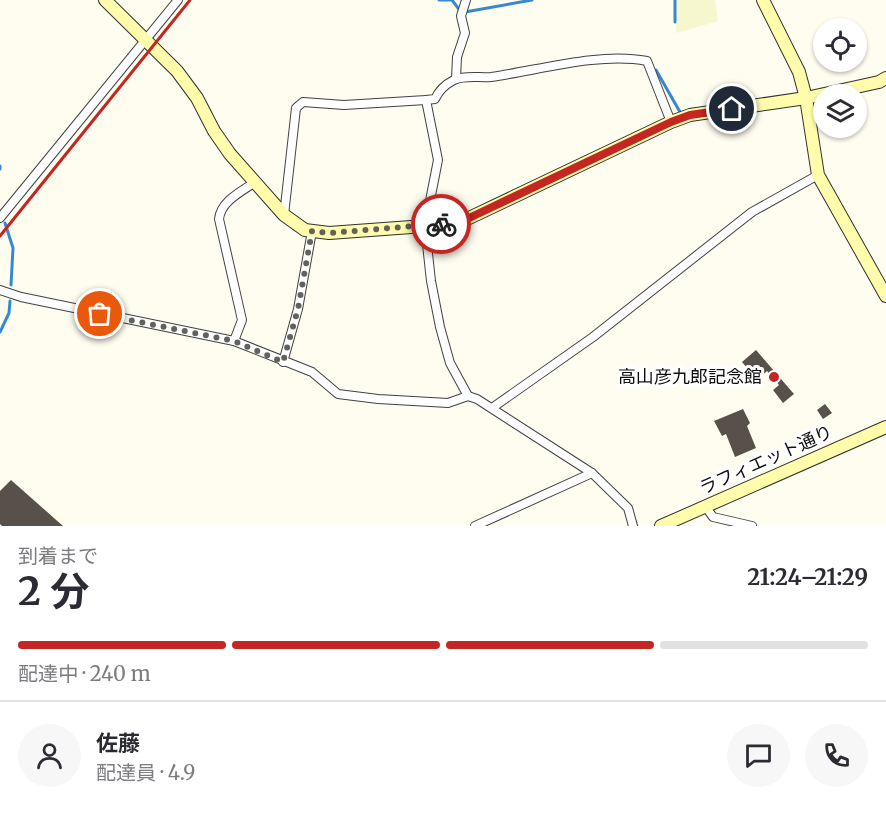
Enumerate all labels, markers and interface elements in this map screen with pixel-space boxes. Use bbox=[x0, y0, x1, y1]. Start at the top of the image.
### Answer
map controls bbox=[813, 18, 867, 138]
button: locate bbox=[813, 18, 867, 72]
pin bbox=[706, 83, 757, 134]
button: layers bbox=[813, 84, 867, 138]
icon: home bbox=[715, 92, 748, 125]
courier bbox=[411, 194, 471, 254]
icon: bike bbox=[425, 208, 458, 241]
pin bbox=[74, 288, 125, 339]
icon: bag bbox=[83, 297, 116, 330]
place label: 高山彦九郎記念館 bbox=[618, 365, 762, 388]
marker: 高山彦九郎記念館 bbox=[767, 370, 781, 384]
street label: ラフィエット通り bbox=[696, 420, 836, 499]
text: 到着まで bbox=[18, 543, 98, 568]
text: 21:24–21:29 bbox=[747, 563, 868, 591]
text: 2 分 bbox=[18, 567, 89, 616]
text: 配達中 · 240 m bbox=[18, 661, 151, 686]
button: person bbox=[18, 724, 81, 787]
button: chat bbox=[727, 724, 790, 787]
button: phone bbox=[805, 724, 868, 787]
text: 佐藤 bbox=[96, 729, 140, 757]
text: 配達員 · 4.9 bbox=[96, 760, 195, 785]

